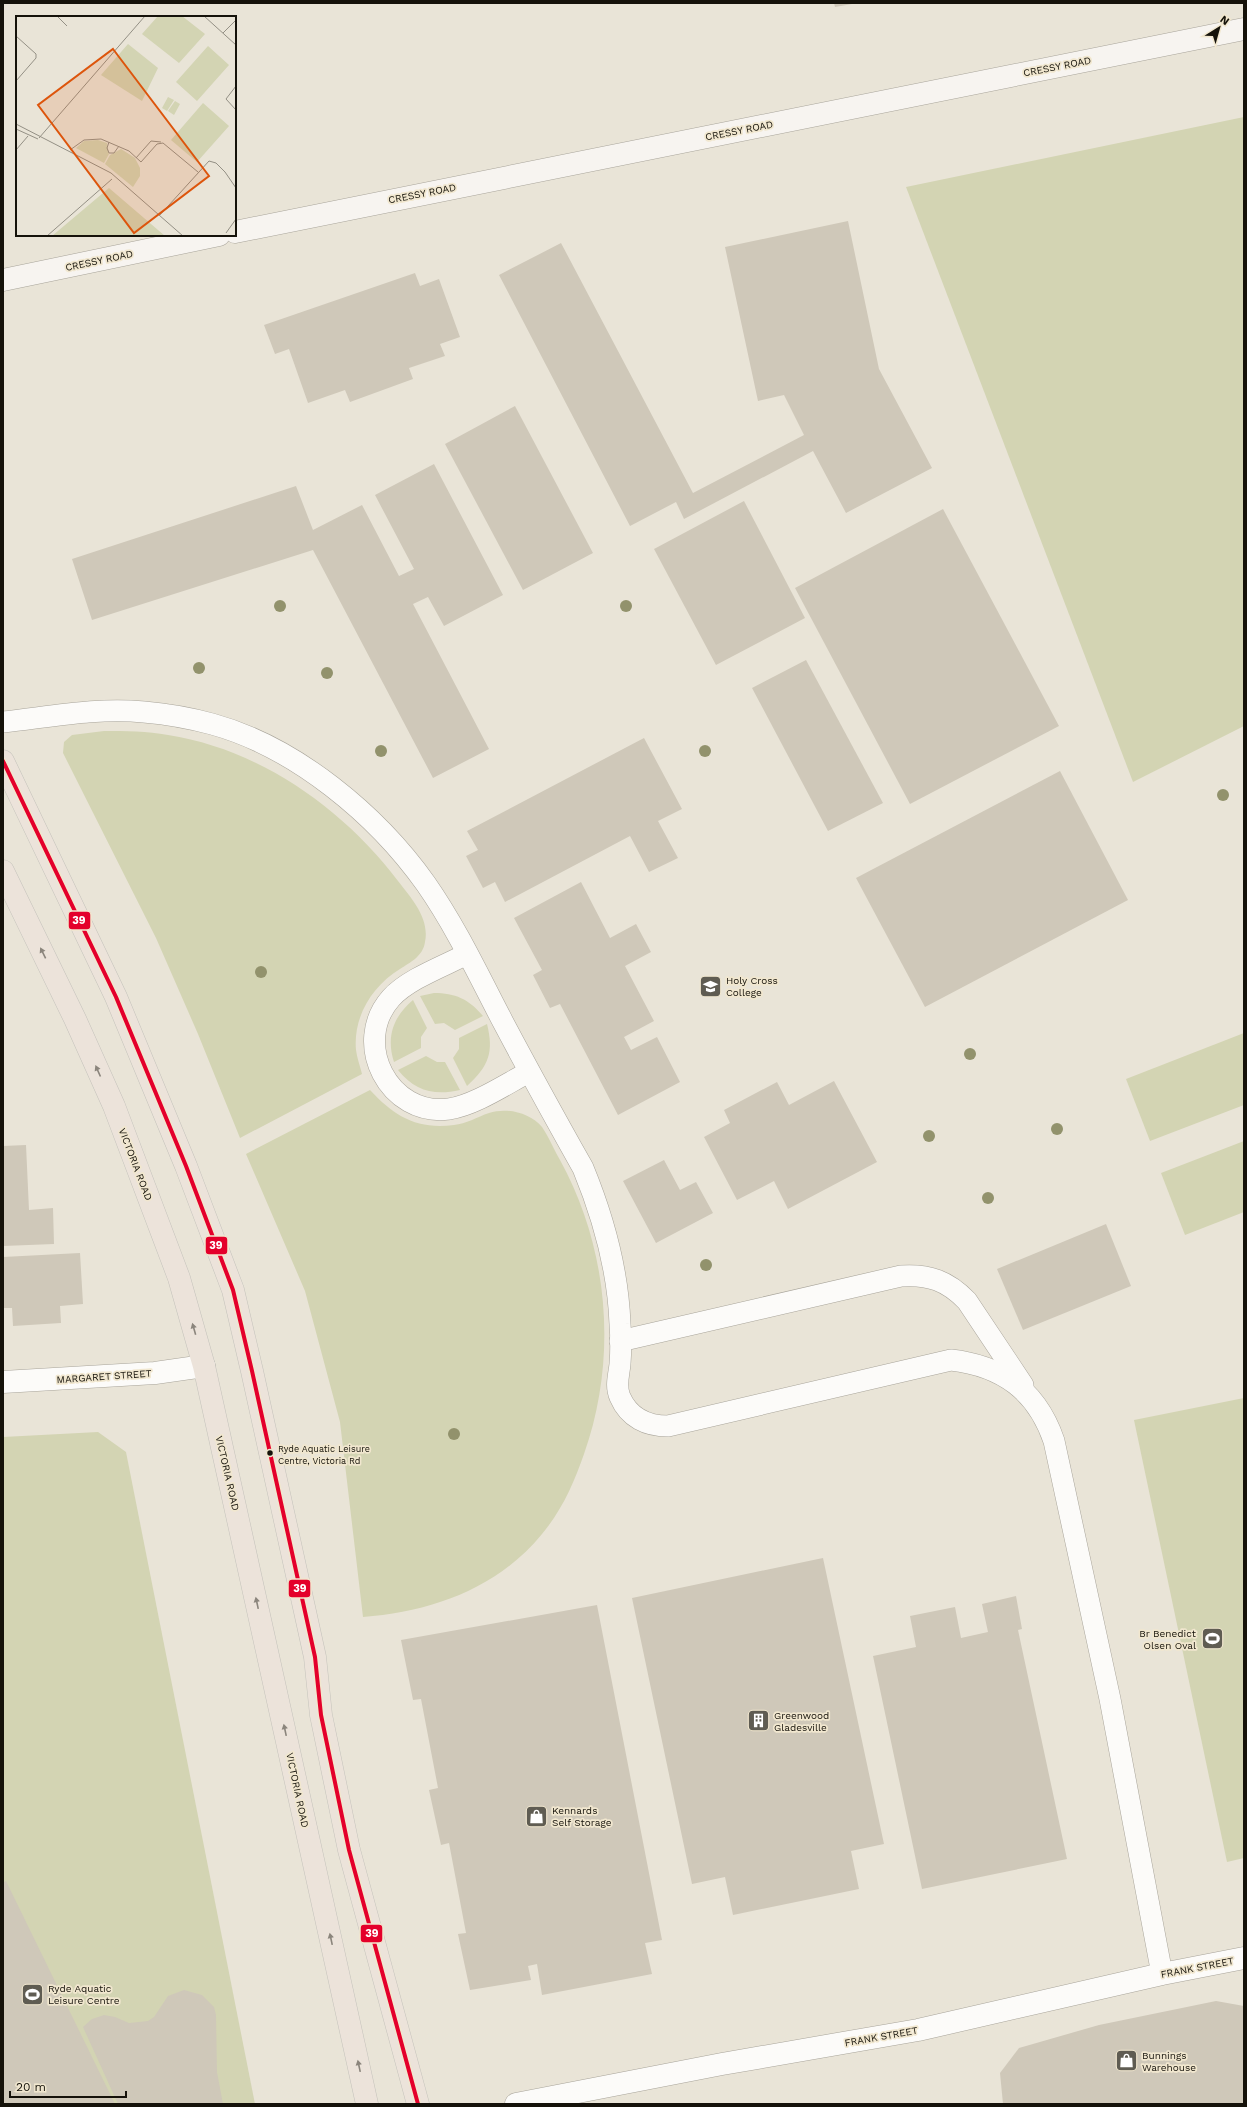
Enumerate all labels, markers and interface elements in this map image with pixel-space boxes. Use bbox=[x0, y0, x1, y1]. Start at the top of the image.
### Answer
north arrow bbox=[1199, 8, 1239, 48]
text: N bbox=[1218, 13, 1232, 28]
inset map bbox=[16, 16, 236, 236]
street label: CRESSY ROAD bbox=[1022, 55, 1092, 78]
street label: CRESSY ROAD bbox=[704, 119, 774, 142]
street label: CRESSY ROAD bbox=[387, 182, 457, 205]
street label: CRESSY ROAD bbox=[64, 248, 134, 273]
line badge: 39 bbox=[68, 911, 91, 930]
text: 39 bbox=[72, 914, 86, 927]
one-way arrow bbox=[40, 947, 46, 959]
school or university icon: Holy Cross College bbox=[697, 973, 723, 999]
place label: Holy Cross College bbox=[726, 975, 778, 998]
one-way arrow bbox=[95, 1065, 101, 1076]
street label: VICTORIA ROAD bbox=[117, 1127, 154, 1202]
line badge: 39 bbox=[205, 1236, 228, 1255]
text: 39 bbox=[209, 1239, 223, 1252]
one-way arrow bbox=[191, 1322, 197, 1334]
street label: MARGARET STREET bbox=[56, 1368, 152, 1385]
street label: VICTORIA ROAD bbox=[214, 1435, 241, 1512]
place label: Ryde Aquatic Leisure Centre, Victoria Rd bbox=[278, 1444, 370, 1466]
marker: Ryde Aquatic Leisure Centre, Victoria Rd bbox=[265, 1448, 275, 1458]
line badge: 39 bbox=[288, 1579, 311, 1598]
text: 39 bbox=[293, 1582, 307, 1595]
one-way arrow bbox=[254, 1597, 260, 1609]
sports icon: Br Benedict Olsen Oval bbox=[1199, 1626, 1225, 1652]
place label: Br Benedict Olsen Oval bbox=[1139, 1628, 1197, 1651]
building icon: Greenwood Gladesville bbox=[745, 1708, 771, 1734]
place label: Greenwood Gladesville bbox=[774, 1710, 829, 1733]
one-way arrow bbox=[281, 1724, 287, 1736]
street label: VICTORIA ROAD bbox=[284, 1752, 311, 1829]
shop icon: Kennards Self Storage bbox=[524, 1803, 550, 1829]
place label: Kennards Self Storage bbox=[552, 1805, 612, 1828]
line badge: 39 bbox=[360, 1924, 383, 1943]
text: 39 bbox=[365, 1927, 379, 1940]
one-way arrow bbox=[327, 1933, 333, 1945]
street label: FRANK STREET bbox=[1160, 1955, 1235, 1980]
sports icon: Ryde Aquatic Leisure Centre bbox=[19, 1981, 45, 2007]
place label: Ryde Aquatic Leisure Centre bbox=[48, 1983, 120, 2006]
street label: FRANK STREET bbox=[844, 2025, 919, 2048]
shop icon: Bunnings Warehouse bbox=[1114, 2048, 1140, 2074]
place label: Bunnings Warehouse bbox=[1142, 2050, 1196, 2073]
one-way arrow bbox=[355, 2060, 361, 2072]
scale bar bbox=[10, 2073, 126, 2099]
text: 20 m bbox=[16, 2080, 46, 2094]

